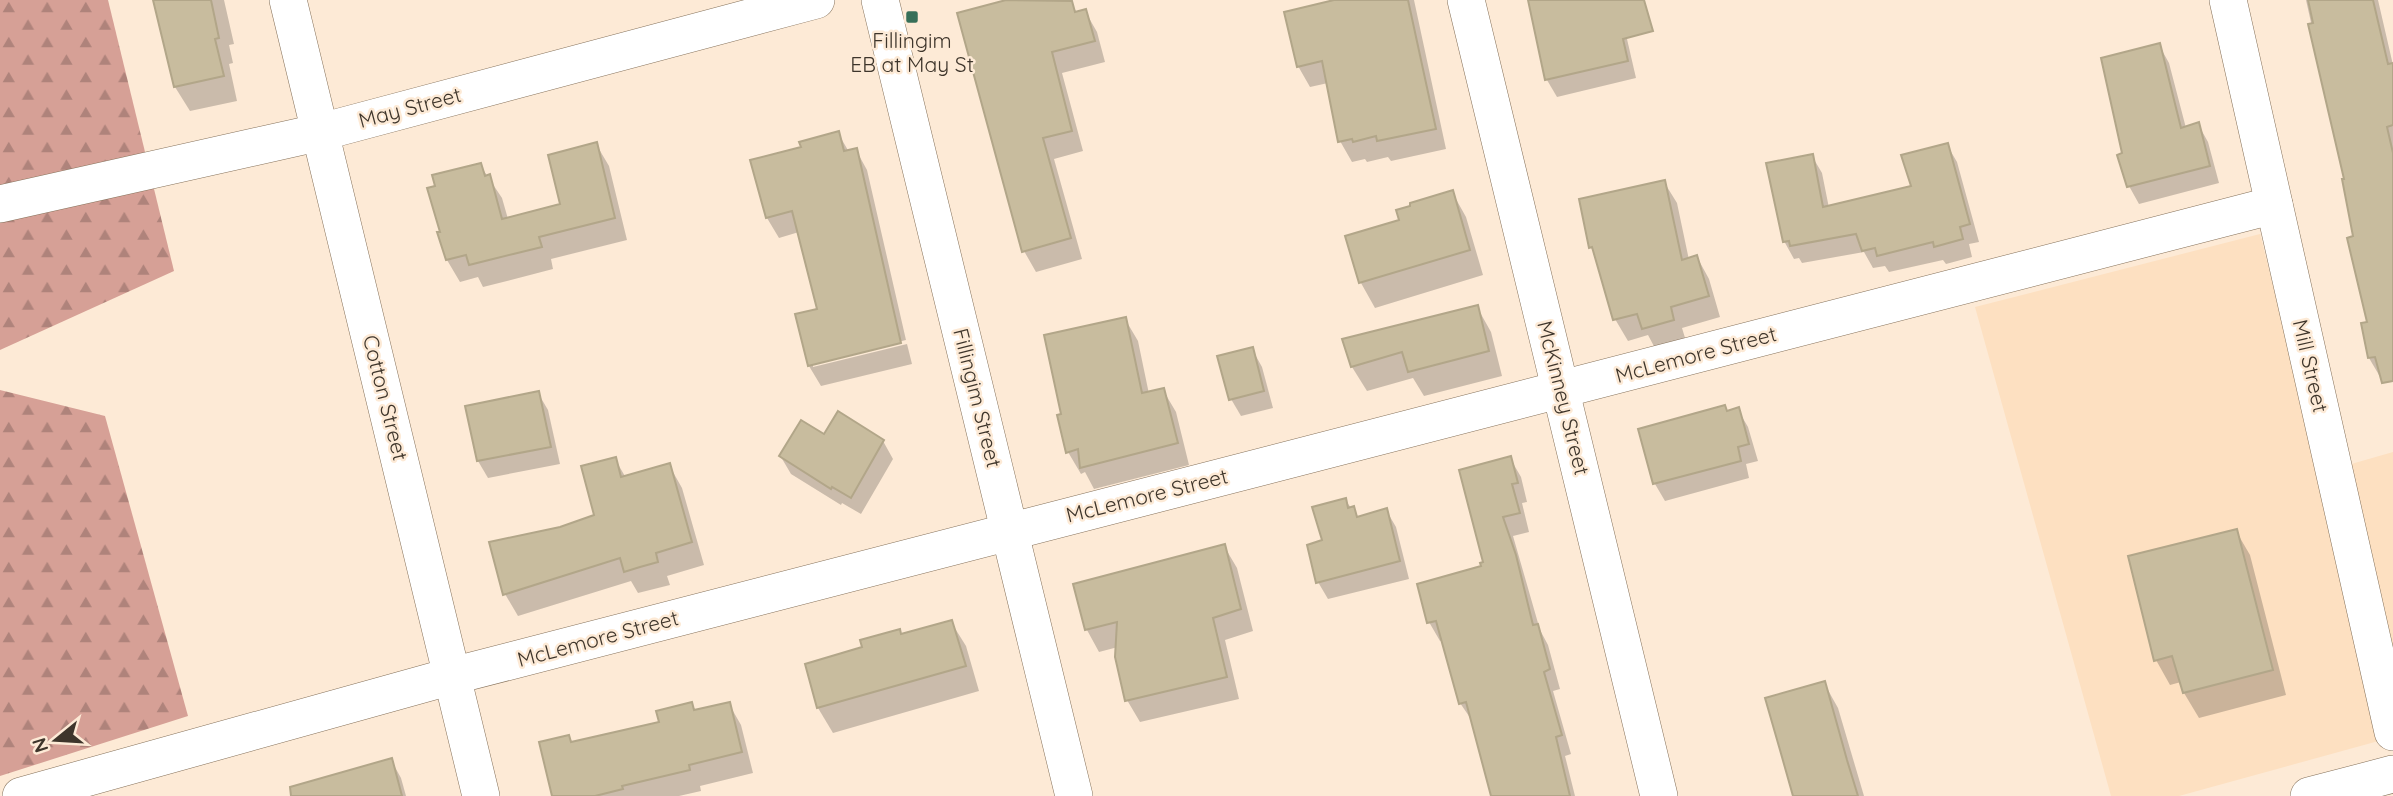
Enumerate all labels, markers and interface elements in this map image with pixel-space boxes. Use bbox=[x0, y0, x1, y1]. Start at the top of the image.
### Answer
marker: Fillingim EB at May St bbox=[904, 9, 920, 25]
place label: Fillingim EB at May St bbox=[850, 27, 974, 77]
street label: May Street bbox=[356, 81, 464, 133]
street label: Mill Street bbox=[2288, 317, 2334, 415]
street label: McKinney Street bbox=[1532, 318, 1596, 478]
street label: McLemore Street bbox=[1612, 320, 1779, 388]
street label: Fillingim Street bbox=[948, 325, 1008, 470]
street label: Cotton Street bbox=[358, 332, 414, 463]
street label: McLemore Street bbox=[1063, 462, 1230, 528]
street label: McLemore Street bbox=[514, 604, 681, 672]
north arrow bbox=[21, 705, 91, 775]
text: N bbox=[26, 735, 53, 756]

